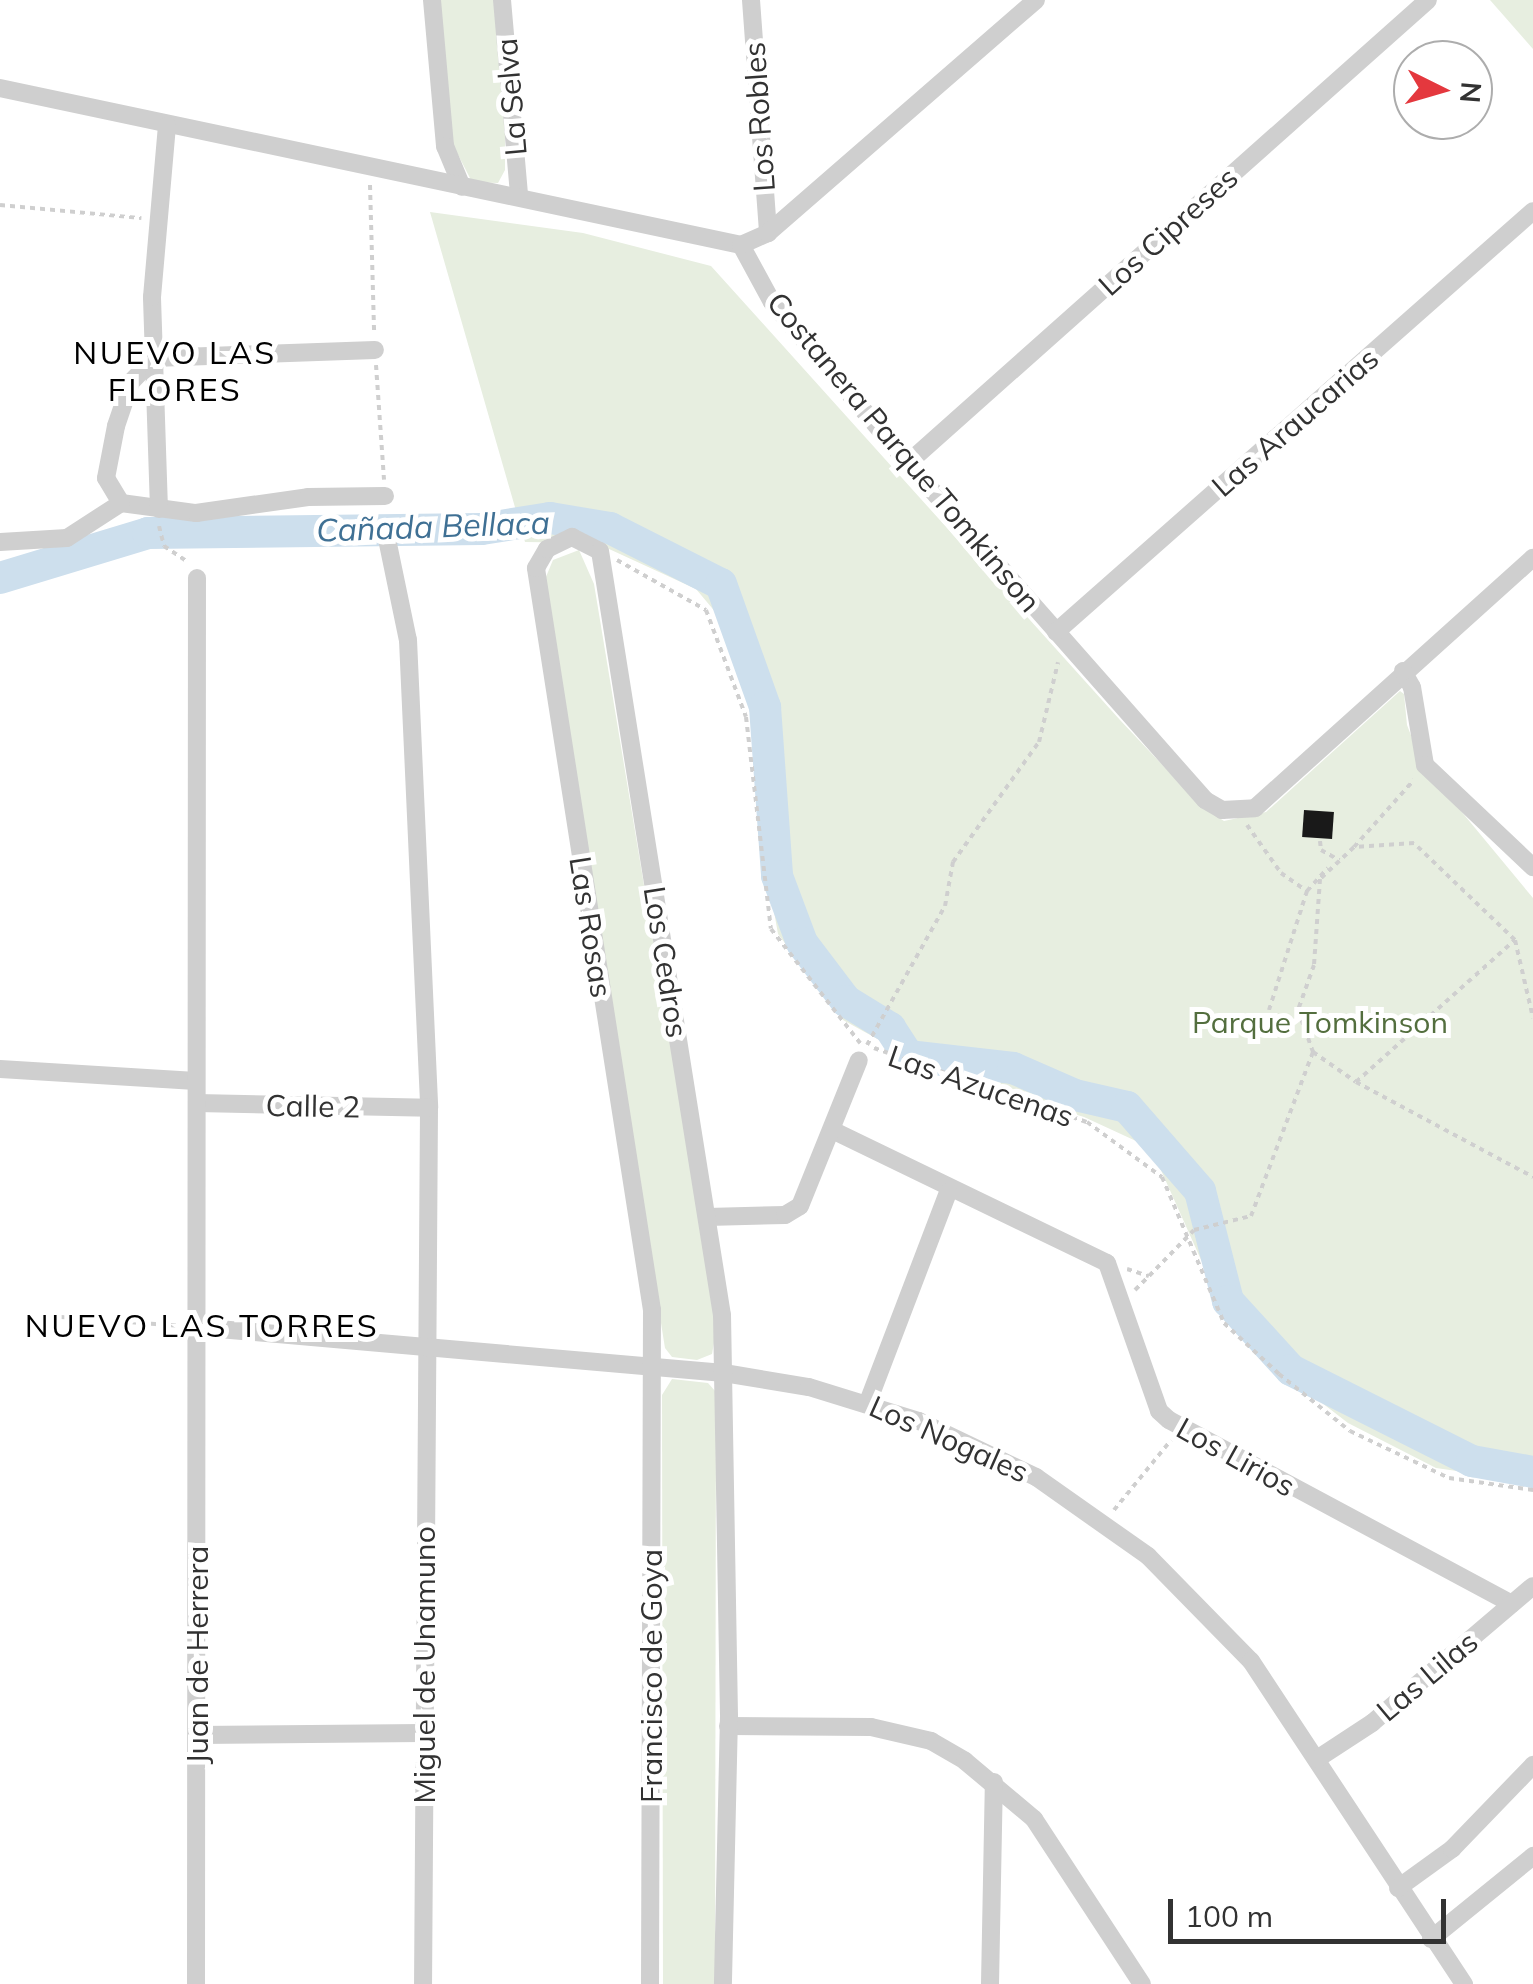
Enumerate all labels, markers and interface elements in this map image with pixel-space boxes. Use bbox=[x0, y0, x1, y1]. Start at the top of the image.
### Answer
street label: La Selva bbox=[488, 37, 534, 157]
north arrow bbox=[1393, 40, 1493, 140]
street label: Los Robles bbox=[736, 41, 782, 193]
text: N bbox=[1453, 80, 1490, 105]
street label: Los Cipreses bbox=[1091, 159, 1245, 303]
street label: Costanera Parque Tomkinson bbox=[760, 285, 1048, 619]
district label: NUEVO LAS FLORES bbox=[73, 334, 277, 409]
street label: Las Araucarias bbox=[1204, 340, 1386, 504]
water label: Cañada Bellaca bbox=[316, 503, 550, 549]
street label: Las Rosas bbox=[562, 854, 620, 1000]
street label: Los Cedros bbox=[636, 884, 696, 1040]
park label: Parque Tomkinson bbox=[1192, 1004, 1448, 1040]
street label: Las Azucenas bbox=[884, 1038, 1078, 1134]
street label: Calle 2 bbox=[265, 1087, 361, 1125]
district label: NUEVO LAS TORRES bbox=[25, 1306, 379, 1344]
street label: Los Nogales bbox=[864, 1388, 1034, 1490]
street label: Los Lirios bbox=[1171, 1410, 1301, 1504]
street label: Miguel de Unamuno bbox=[406, 1526, 442, 1804]
street label: Juan de Herrera bbox=[179, 1546, 215, 1764]
street label: Francisco de Goya bbox=[633, 1549, 669, 1803]
street label: Las Lilas bbox=[1369, 1623, 1485, 1729]
scale bar bbox=[1173, 1879, 1450, 1941]
text: 100 m bbox=[1185, 1897, 1273, 1935]

